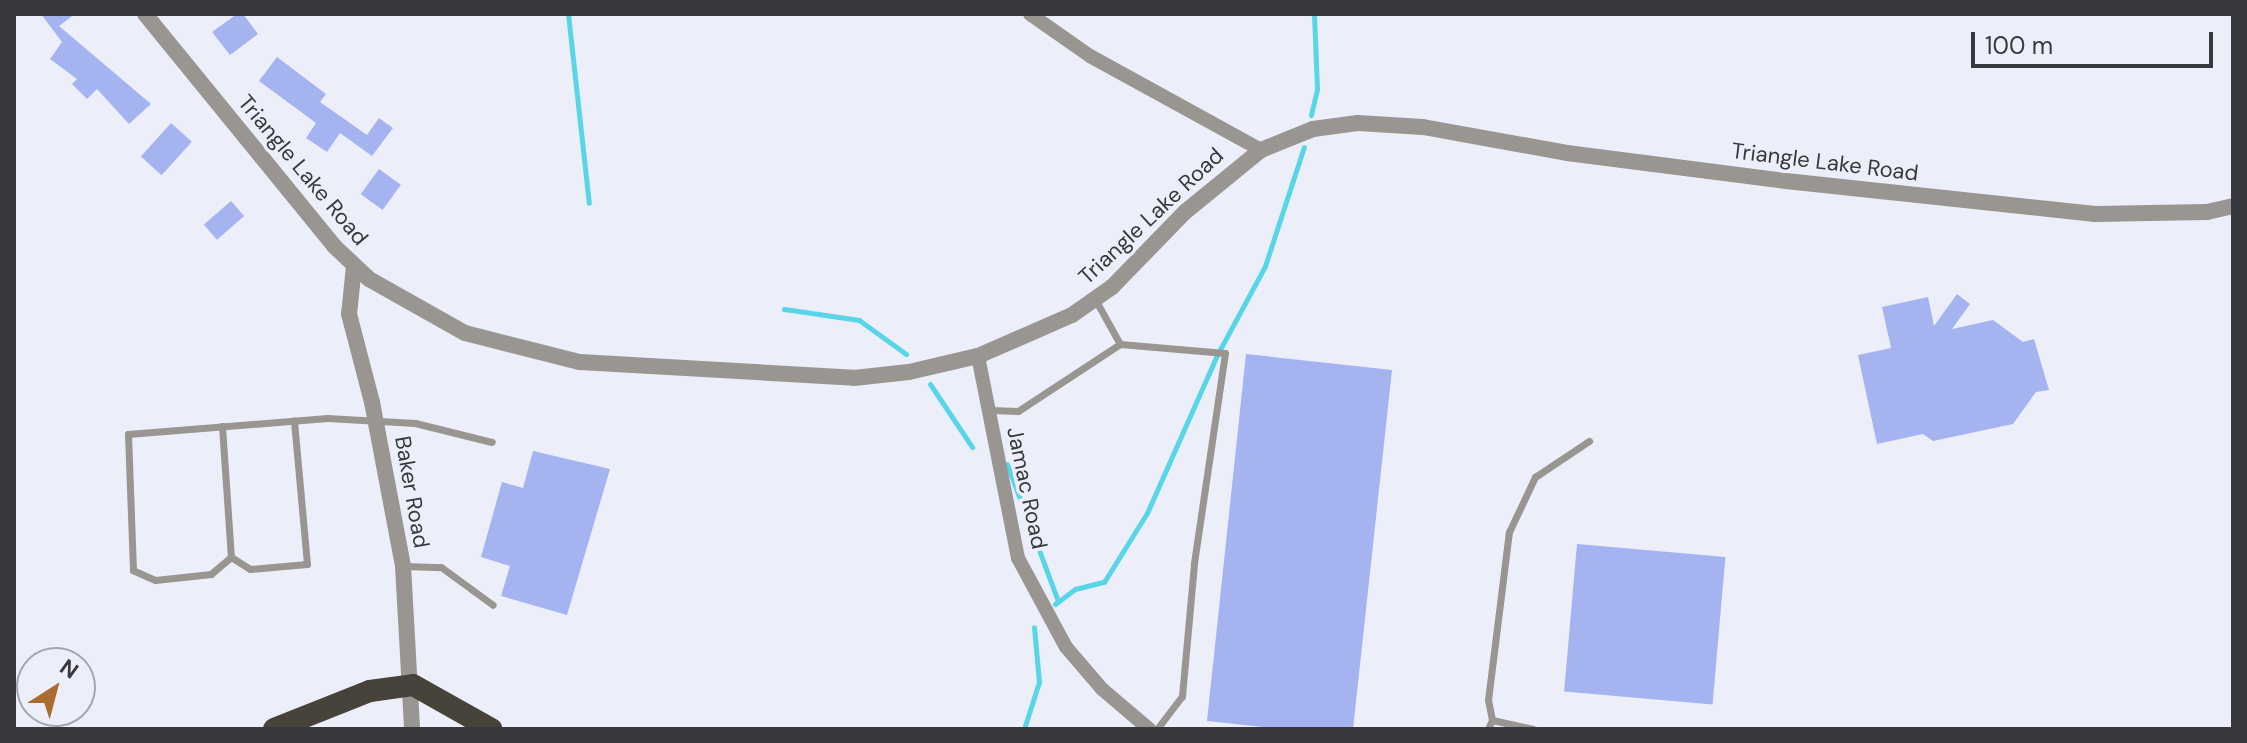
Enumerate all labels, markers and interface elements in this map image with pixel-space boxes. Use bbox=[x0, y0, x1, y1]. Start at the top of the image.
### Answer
scale bar bbox=[1975, 16, 2217, 66]
text: 100 m bbox=[1985, 30, 2053, 61]
street label: Triangle Lake Road bbox=[232, 89, 374, 251]
street label: Triangle Lake Road bbox=[1730, 137, 1920, 187]
street label: Triangle Lake Road bbox=[1073, 142, 1229, 290]
street label: Jamac Road bbox=[1001, 425, 1053, 551]
street label: Baker Road bbox=[389, 434, 435, 550]
north arrow bbox=[16, 647, 96, 727]
text: N bbox=[54, 652, 84, 685]

